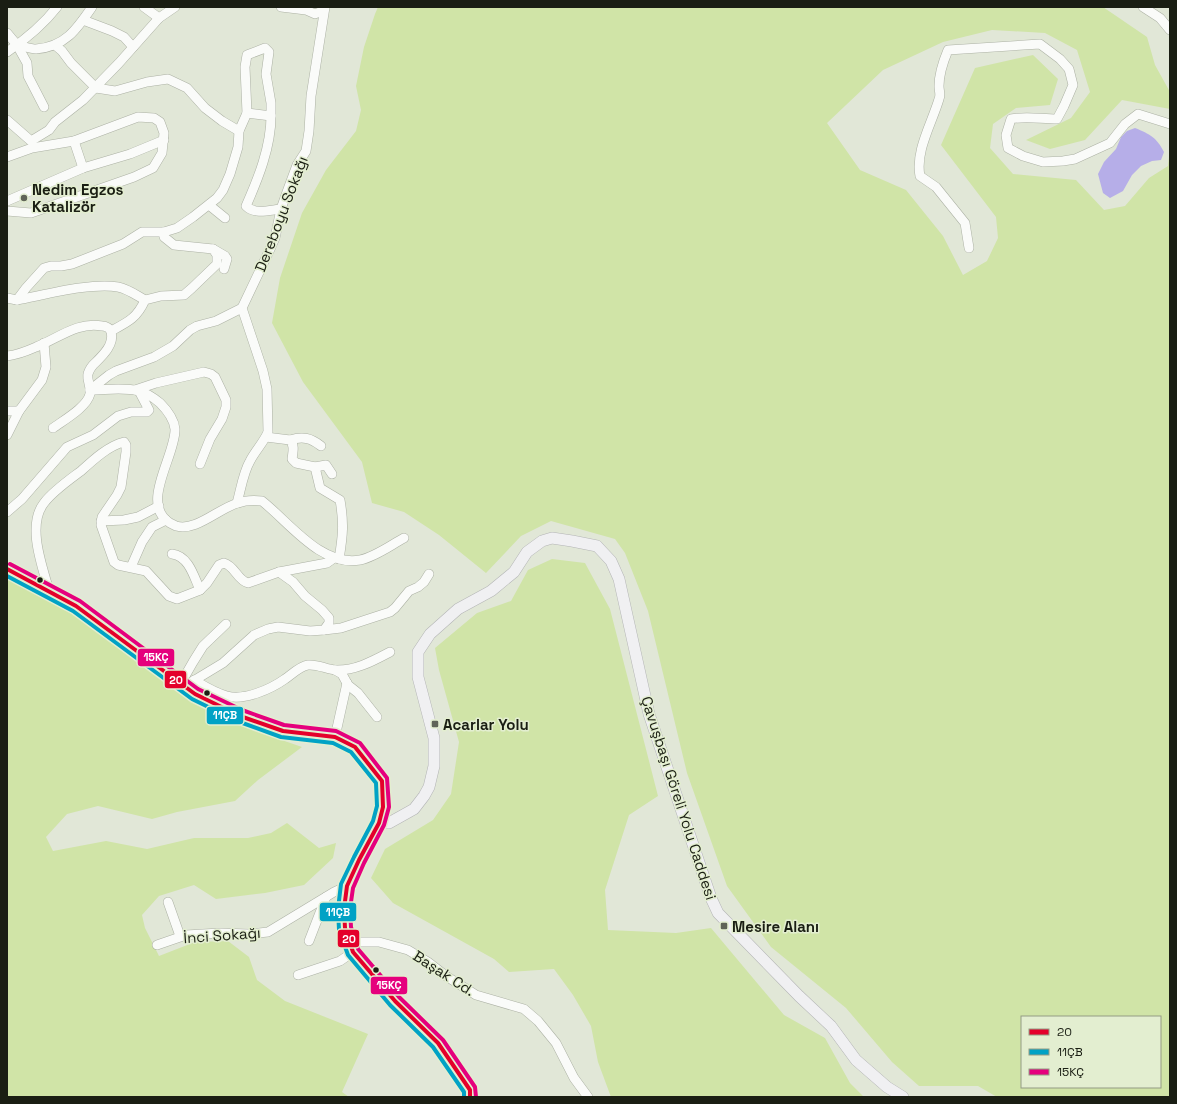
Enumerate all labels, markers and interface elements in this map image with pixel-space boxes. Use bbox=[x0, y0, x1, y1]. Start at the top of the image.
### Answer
street label: Dereboyu Sokağı bbox=[250, 153, 312, 275]
place label: Nedim Egzos Katalizör bbox=[32, 180, 124, 216]
marker: Nedim Egzos Katalizör bbox=[19, 193, 29, 203]
unlabelled marker bbox=[35, 575, 45, 585]
line badge: 15KÇ bbox=[137, 648, 175, 667]
text: 15KÇ bbox=[143, 650, 169, 664]
line badge: 20 bbox=[164, 670, 187, 689]
text: 20 bbox=[169, 673, 183, 687]
unlabelled marker bbox=[202, 688, 212, 698]
street label: Çavuşbaşı Göreli Yolu Caddesi bbox=[637, 694, 721, 902]
line badge: 11ÇB bbox=[206, 706, 244, 725]
text: 11ÇB bbox=[213, 708, 237, 722]
place label: Acarlar Yolu bbox=[443, 715, 529, 734]
marker: Acarlar Yolu bbox=[430, 719, 440, 729]
line badge: 11ÇB bbox=[319, 902, 357, 922]
text: 11ÇB bbox=[326, 905, 350, 919]
place label: Mesire Alanı bbox=[732, 917, 819, 936]
marker: Mesire Alanı bbox=[719, 921, 729, 931]
street label: İnci Sokağı bbox=[183, 923, 261, 947]
line badge: 20 bbox=[337, 929, 360, 948]
text: 20 bbox=[342, 932, 356, 946]
street label: Başak Cd. bbox=[409, 946, 479, 1000]
unlabelled marker bbox=[371, 965, 381, 975]
line badge: 15KÇ bbox=[370, 976, 408, 995]
text: 15KÇ bbox=[376, 978, 402, 992]
legend bbox=[1021, 1016, 1161, 1088]
text: 20 bbox=[1057, 1024, 1072, 1040]
text: 11ÇB bbox=[1057, 1044, 1083, 1060]
text: 15KÇ bbox=[1057, 1064, 1084, 1080]

